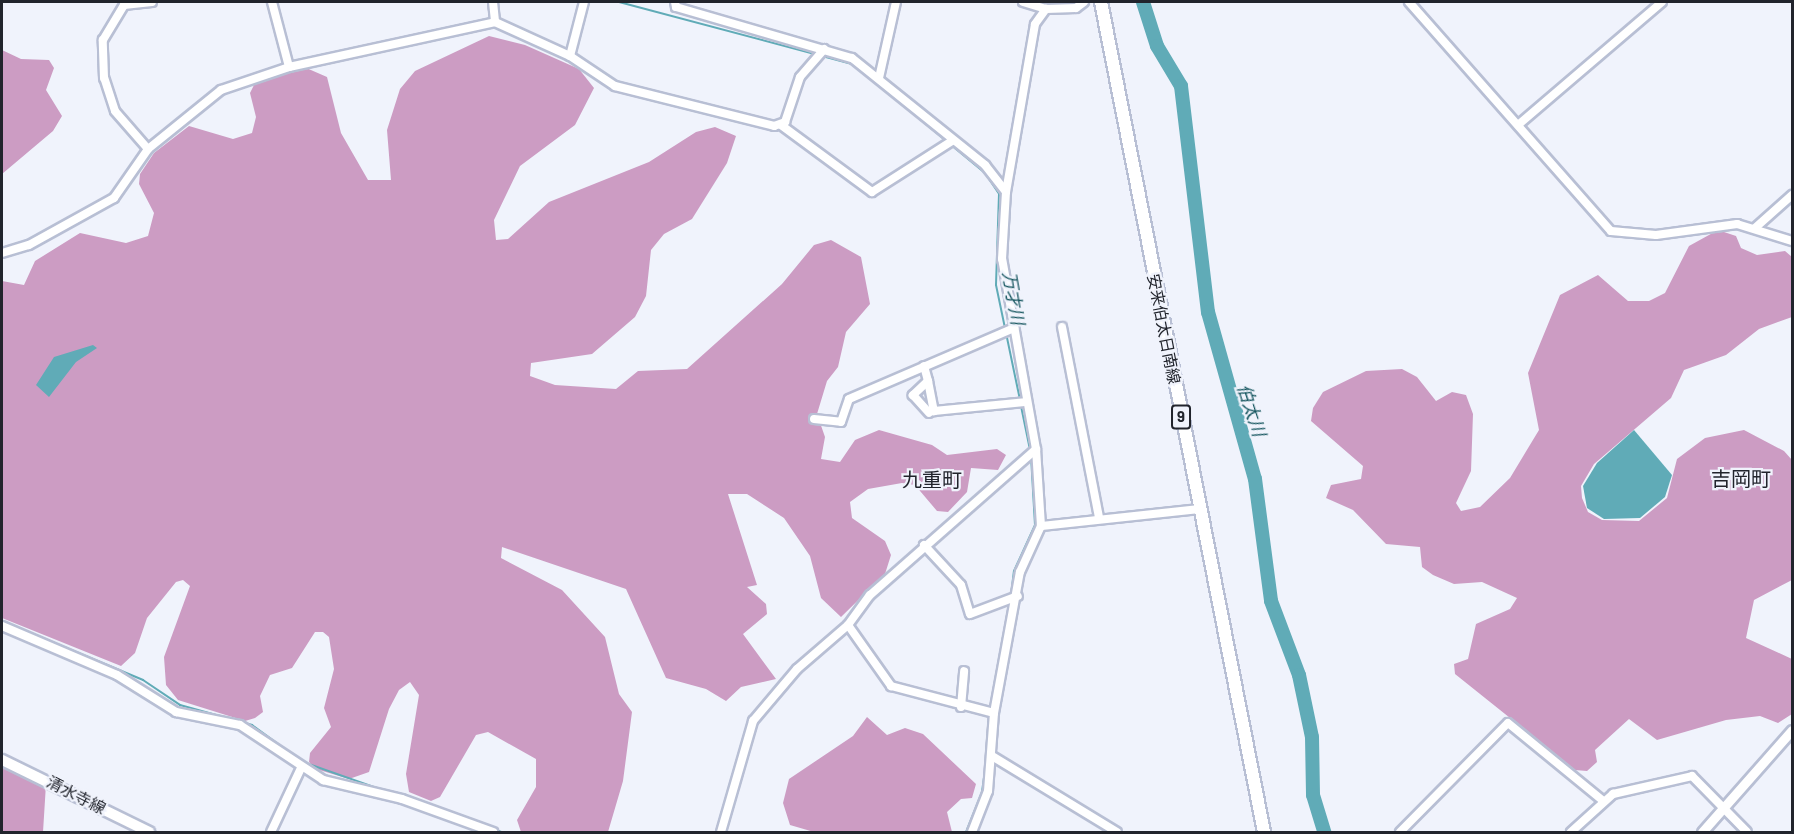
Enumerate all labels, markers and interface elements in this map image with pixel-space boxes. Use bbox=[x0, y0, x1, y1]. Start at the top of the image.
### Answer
water label: 万才川 bbox=[999, 270, 1029, 326]
street label: 安来伯太日南線 bbox=[1144, 272, 1184, 386]
water label: 伯太川 bbox=[1233, 381, 1271, 439]
road number: 9 bbox=[1170, 405, 1192, 429]
district label: 吉岡町 bbox=[1711, 466, 1771, 490]
district label: 九重町 bbox=[902, 467, 962, 491]
street label: 清水寺線 bbox=[43, 772, 109, 818]

